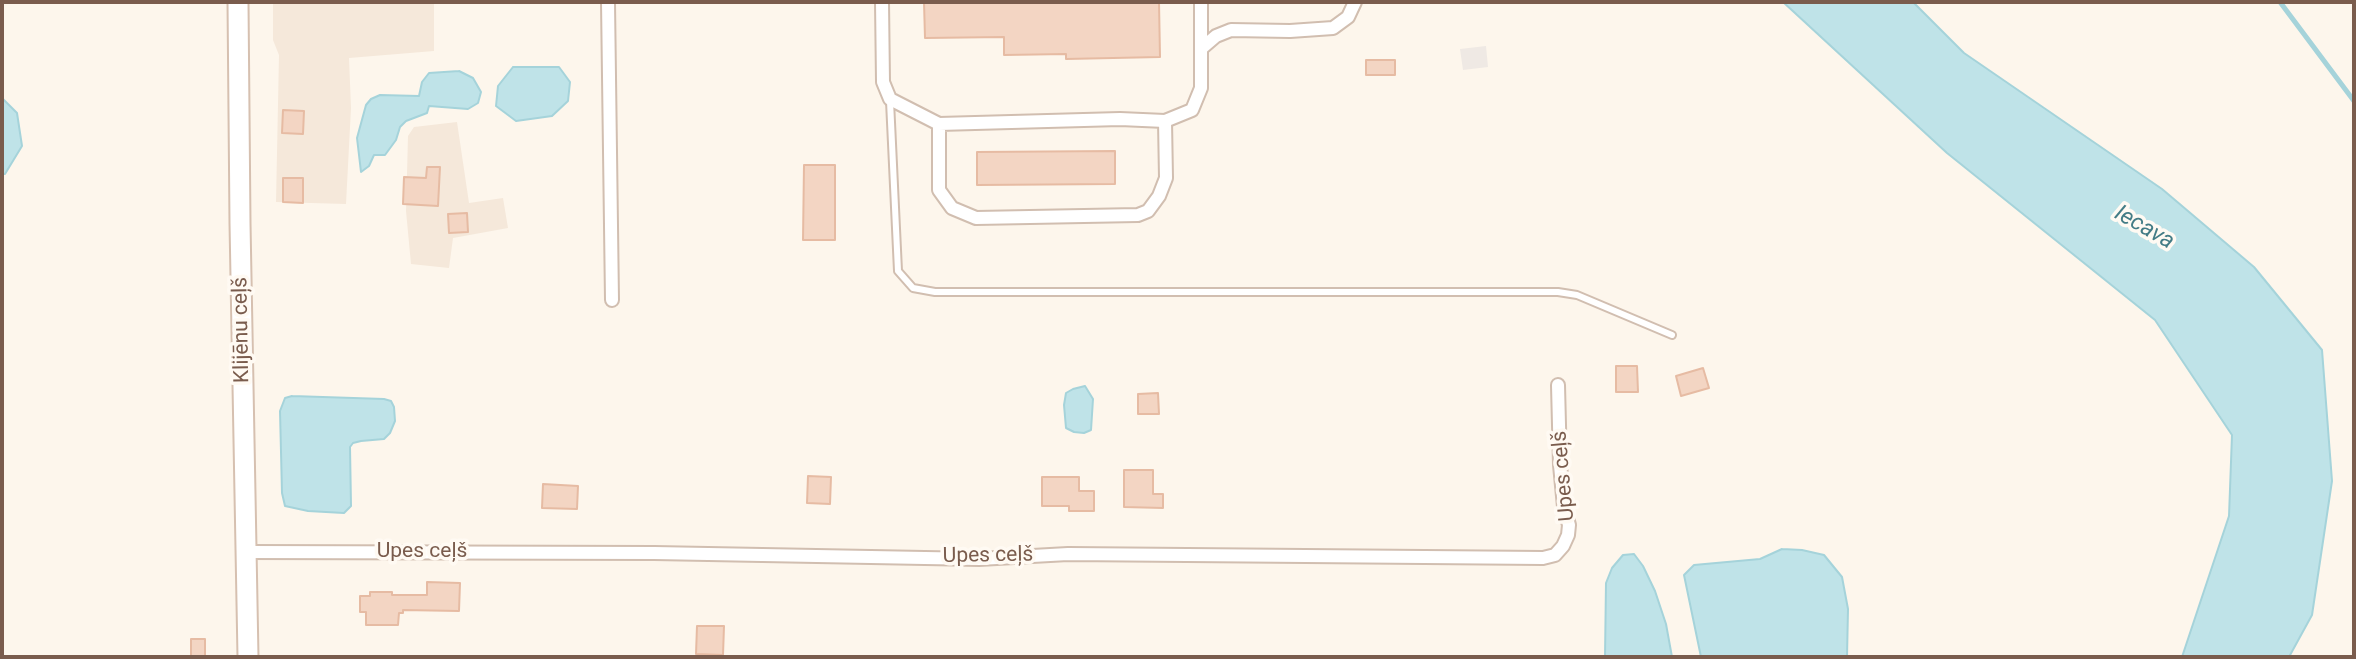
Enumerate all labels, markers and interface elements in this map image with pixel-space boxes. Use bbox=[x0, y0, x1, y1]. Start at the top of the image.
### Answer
water label: Iecava bbox=[2109, 200, 2179, 256]
street label: Klijēnu ceļš bbox=[228, 277, 256, 383]
street label: Upes ceļš bbox=[1547, 430, 1581, 522]
street label: Upes ceļš bbox=[377, 539, 467, 565]
street label: Upes ceļš bbox=[942, 543, 1034, 569]

